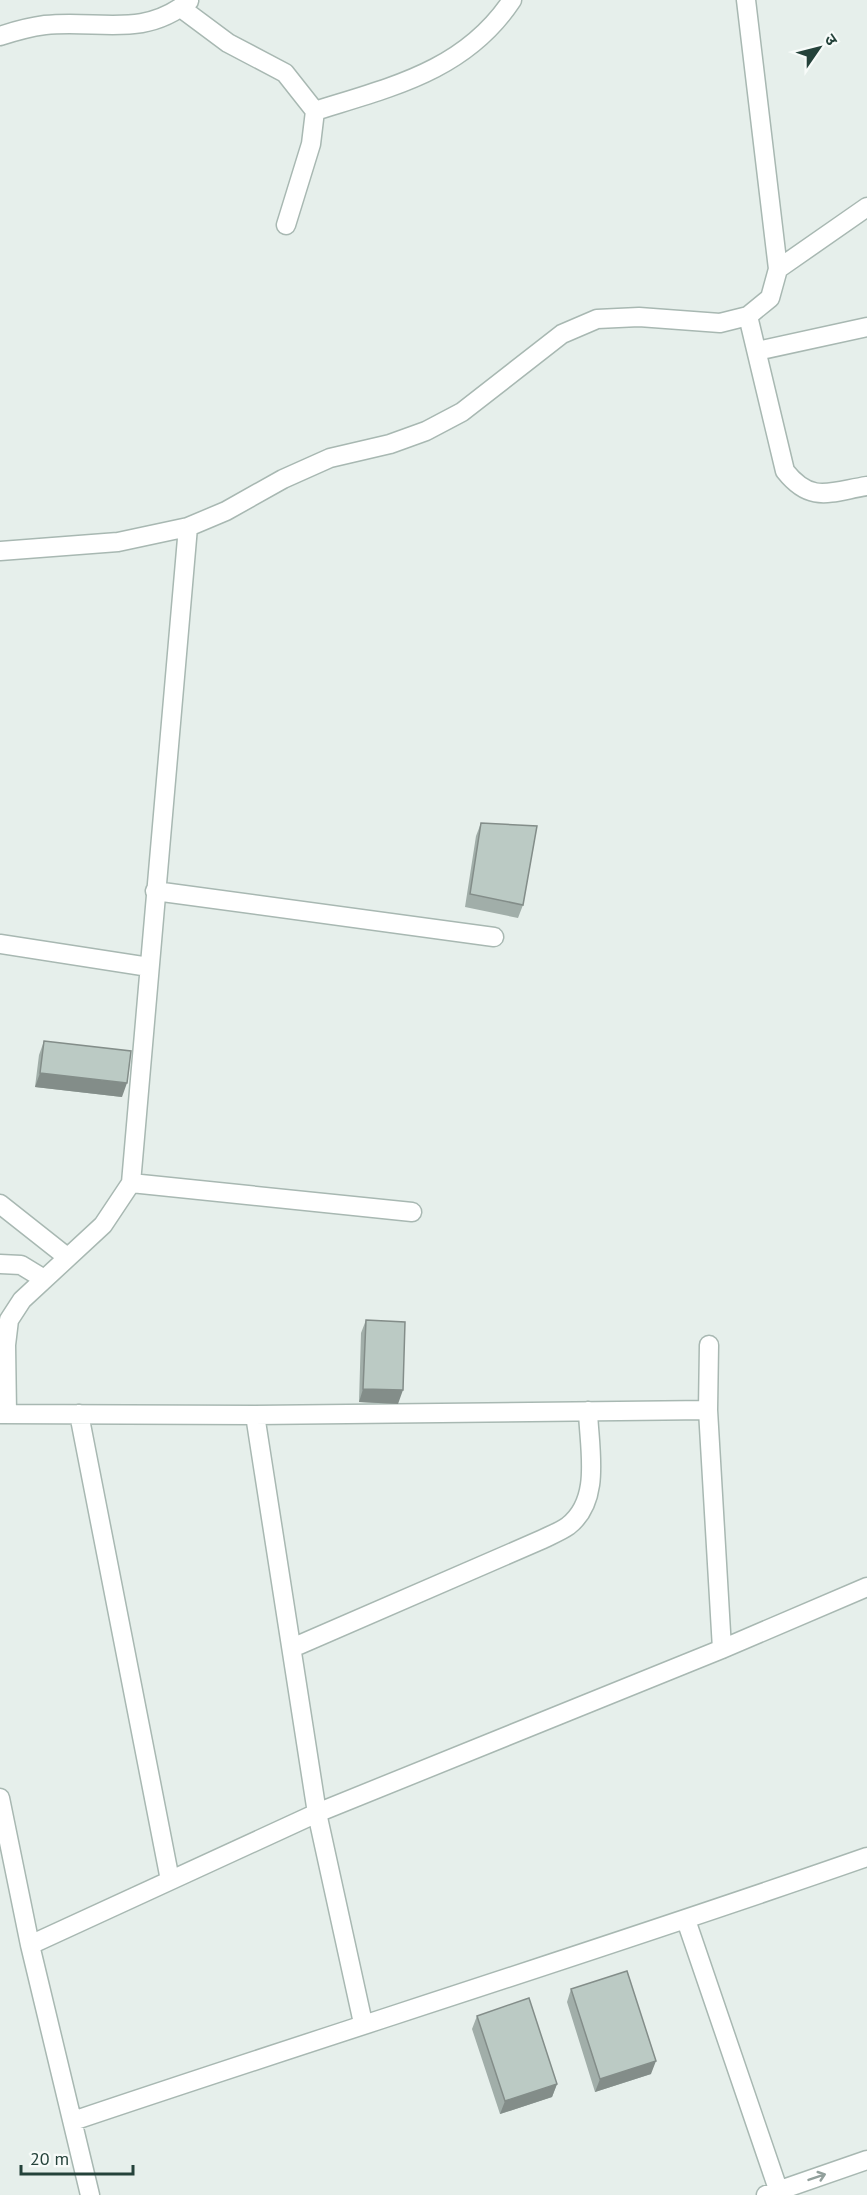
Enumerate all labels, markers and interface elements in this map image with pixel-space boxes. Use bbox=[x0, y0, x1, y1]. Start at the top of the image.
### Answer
north arrow bbox=[789, 18, 849, 78]
text: उ bbox=[820, 30, 843, 49]
scale bar bbox=[21, 2138, 134, 2176]
text: 20 m bbox=[30, 2147, 69, 2170]
one-way arrow bbox=[807, 2171, 825, 2182]

